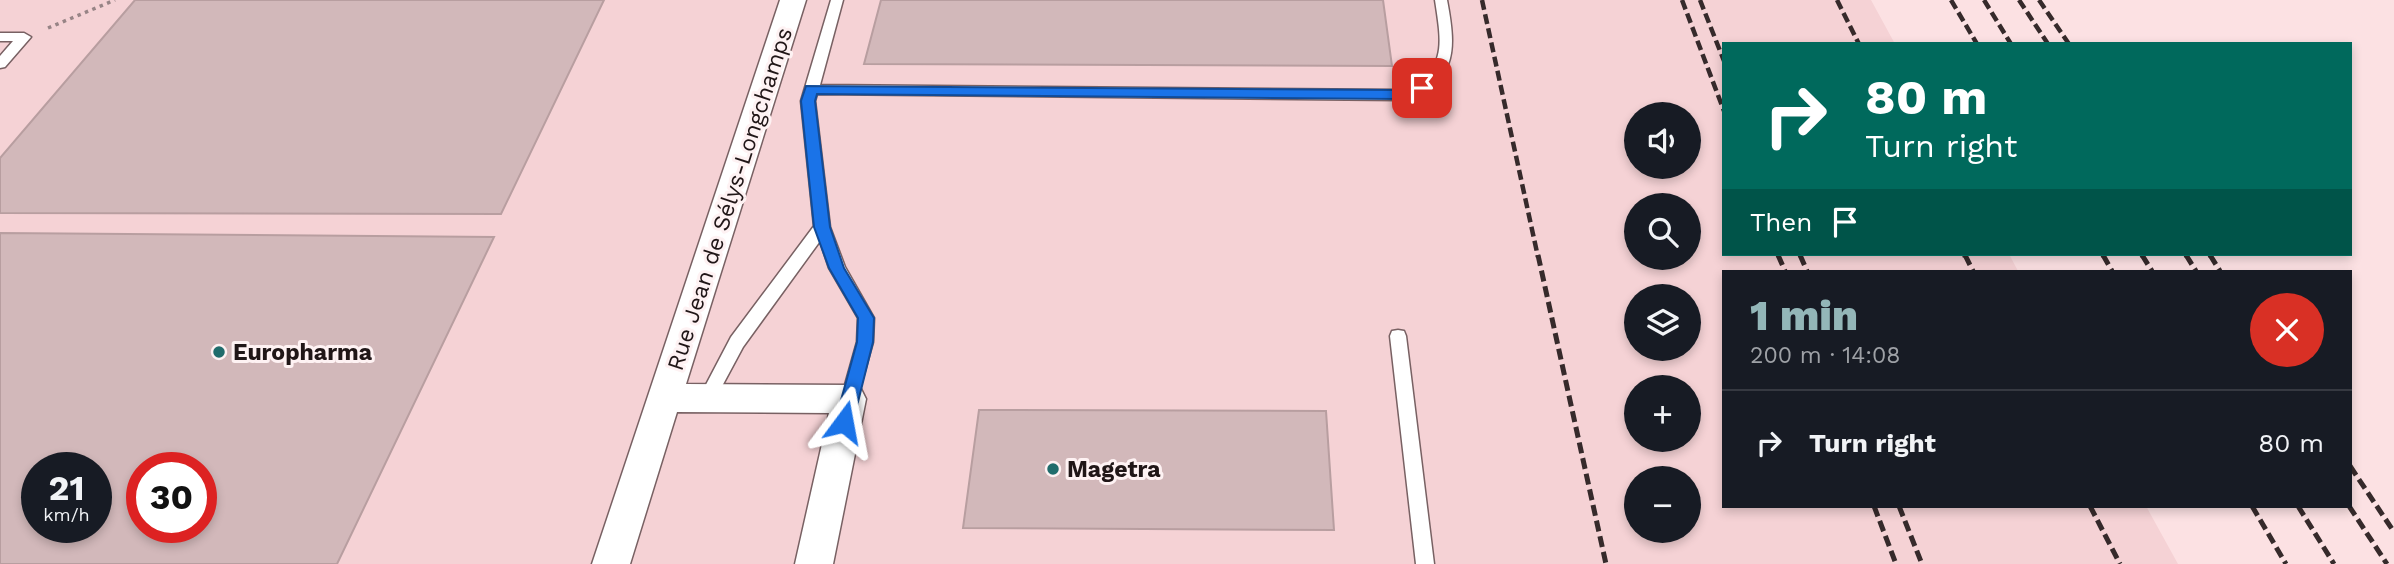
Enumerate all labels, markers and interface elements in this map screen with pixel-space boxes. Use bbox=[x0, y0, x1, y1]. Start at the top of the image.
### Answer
street label: Rue Jean de Sélys-Longchamps bbox=[662, 24, 798, 374]
pin bbox=[1392, 58, 1452, 118]
text: 80 m bbox=[1865, 68, 1987, 126]
icon: arrive bbox=[1403, 69, 1441, 107]
icon: right bbox=[1750, 70, 1841, 161]
map controls bbox=[1624, 102, 1701, 543]
button: sound bbox=[1624, 102, 1701, 179]
text: Turn right bbox=[1865, 127, 2017, 165]
button: search bbox=[1624, 193, 1701, 270]
icon: arrive bbox=[1826, 203, 1864, 241]
text: Then bbox=[1750, 207, 1812, 237]
button: layers bbox=[1624, 284, 1701, 361]
text: 1 min bbox=[1750, 291, 1858, 340]
button: close bbox=[2250, 293, 2324, 367]
place label: Europharma bbox=[233, 339, 373, 366]
text: 200 m · 14:08 bbox=[1750, 342, 1901, 369]
marker: Europharma bbox=[211, 344, 227, 360]
button: + bbox=[1624, 375, 1701, 452]
position arrow bbox=[807, 385, 881, 459]
icon: right bbox=[1750, 424, 1788, 462]
text: Turn right bbox=[1809, 428, 1936, 458]
text: 80 m bbox=[2258, 428, 2324, 458]
speed limit sign: 30 bbox=[126, 452, 217, 543]
place label: Magetra bbox=[1067, 456, 1161, 483]
marker: Magetra bbox=[1045, 461, 1061, 477]
button: − bbox=[1624, 466, 1701, 543]
text: 21 bbox=[49, 467, 84, 509]
text: km/h bbox=[43, 504, 90, 525]

